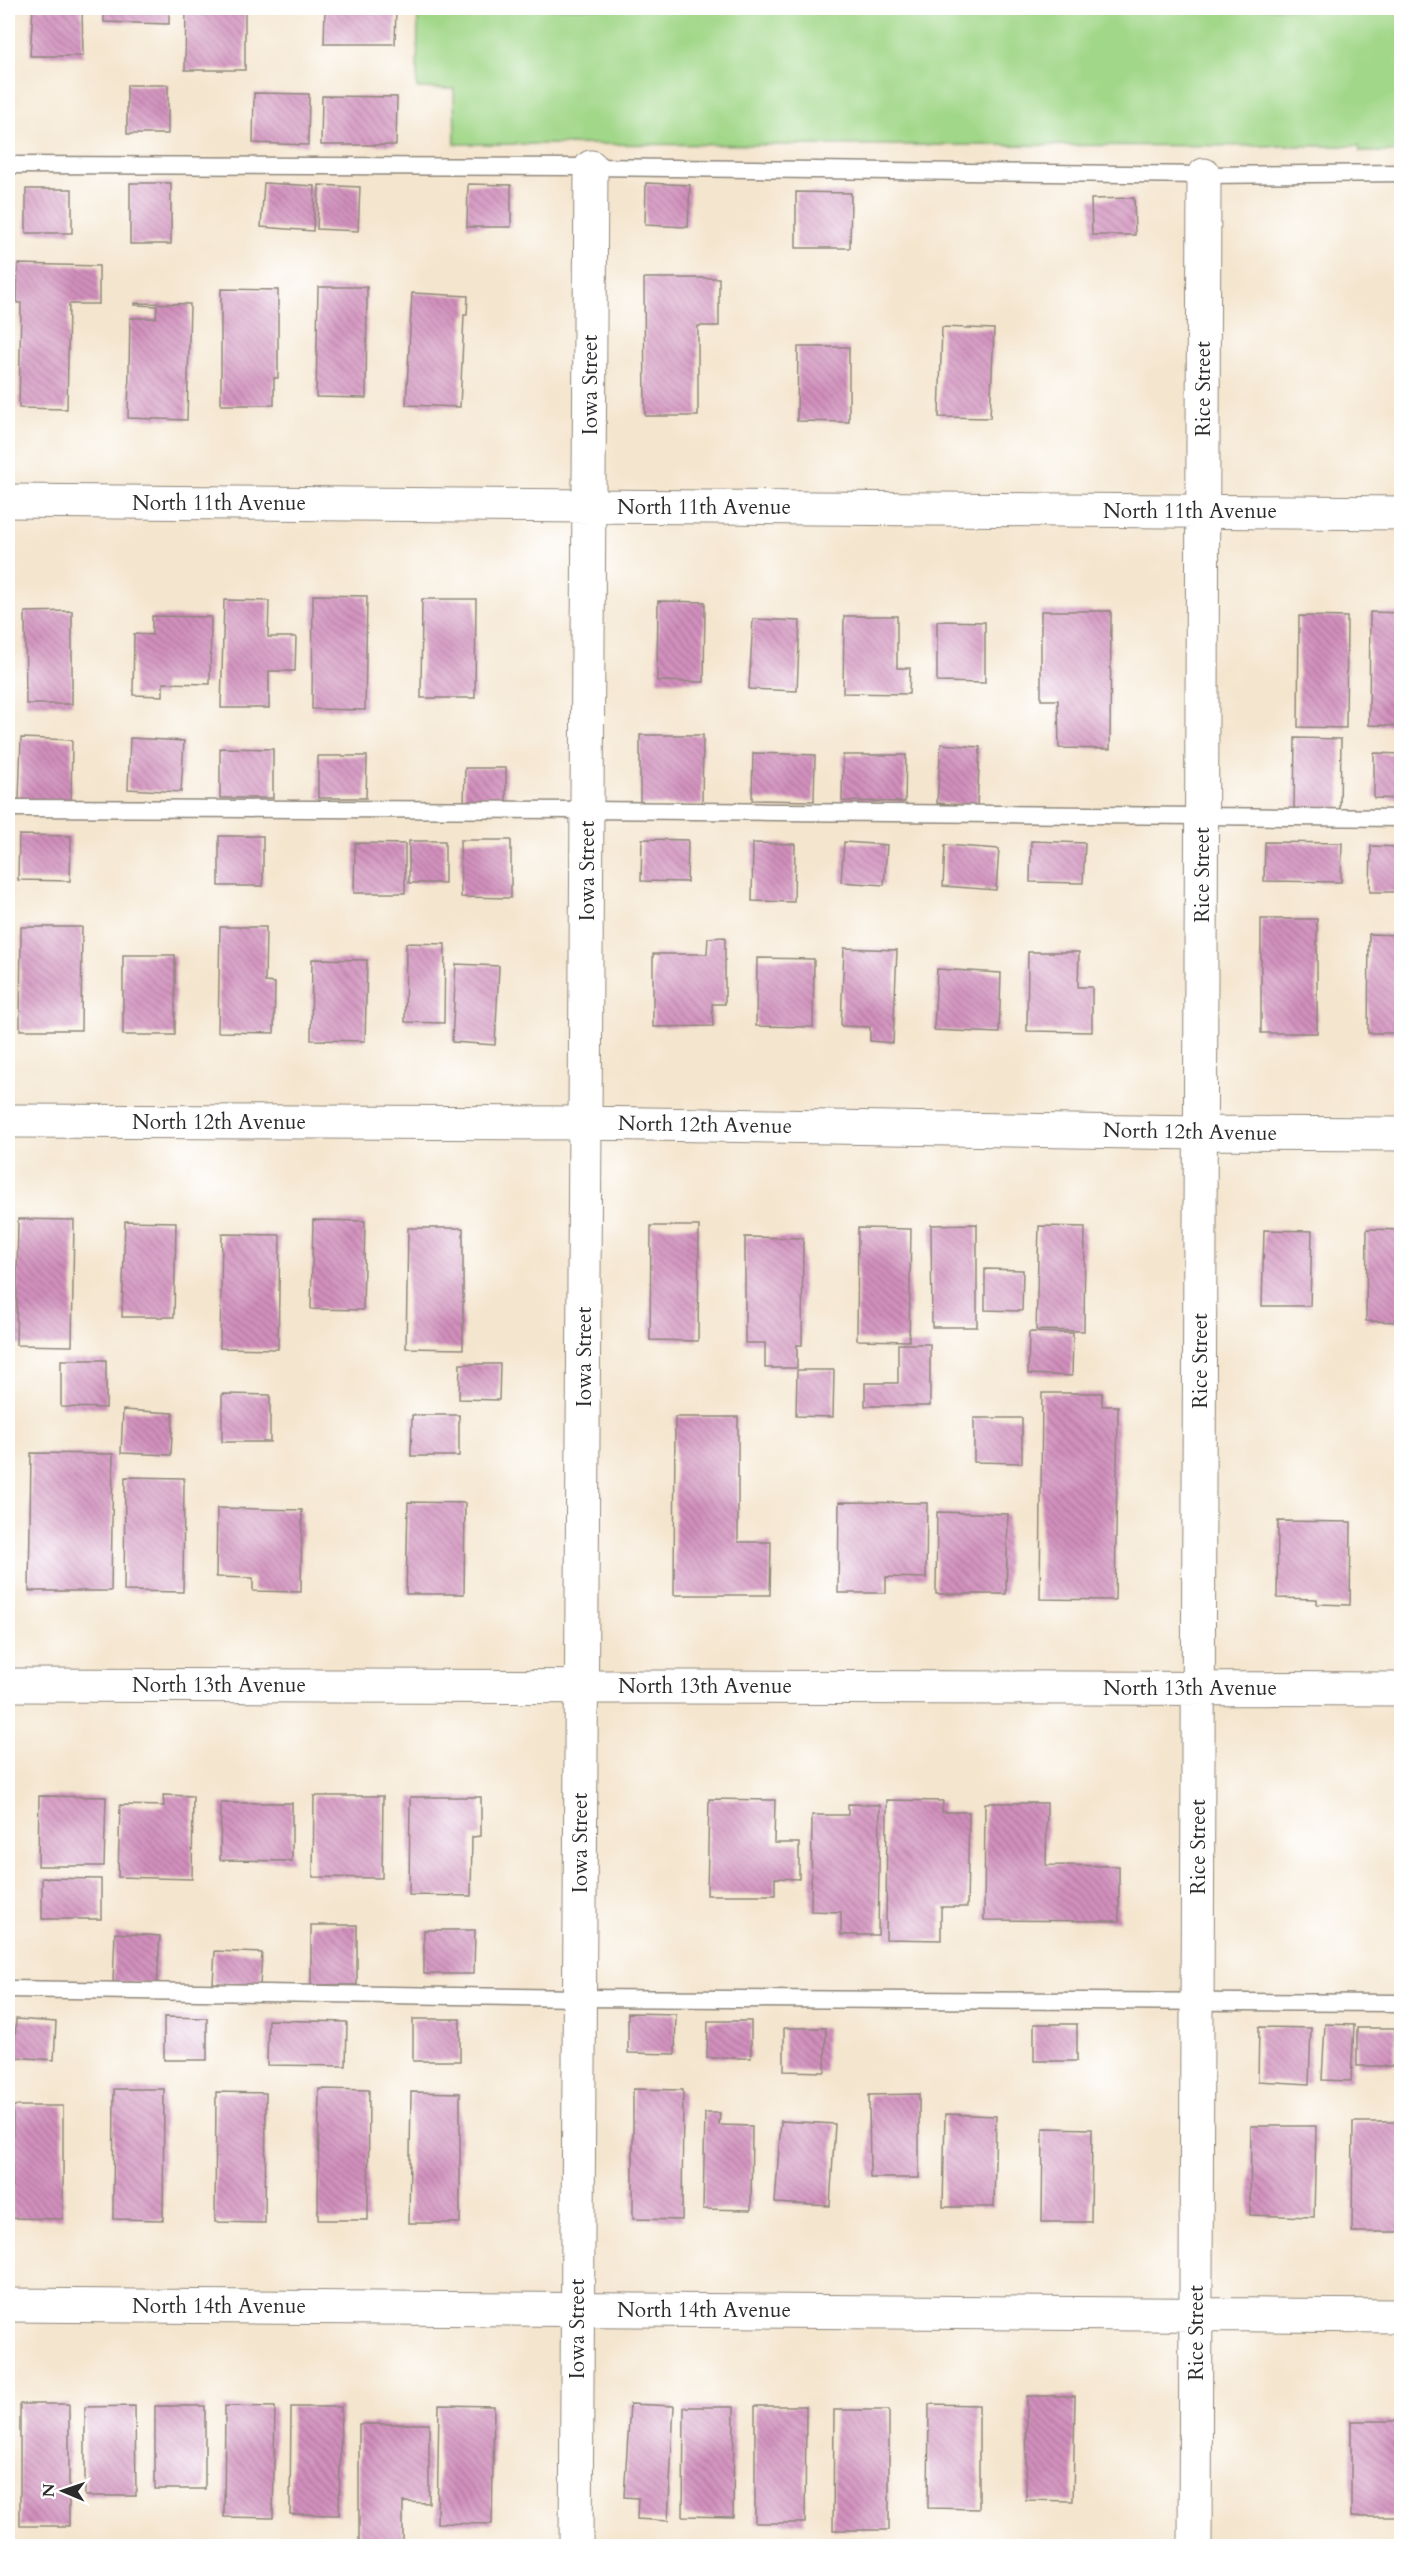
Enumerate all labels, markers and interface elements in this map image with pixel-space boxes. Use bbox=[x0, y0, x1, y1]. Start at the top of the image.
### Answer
street label: Iowa Street bbox=[576, 334, 605, 435]
street label: Rice Street bbox=[1189, 341, 1218, 437]
street label: North 11th Avenue bbox=[132, 489, 306, 518]
street label: North 11th Avenue bbox=[617, 493, 791, 522]
street label: North 11th Avenue bbox=[1103, 497, 1277, 526]
street label: Iowa Street bbox=[573, 820, 602, 921]
street label: Rice Street bbox=[1188, 827, 1217, 923]
street label: North 12th Avenue bbox=[132, 1108, 306, 1137]
street label: North 12th Avenue bbox=[618, 1109, 792, 1141]
street label: North 12th Avenue bbox=[1103, 1116, 1277, 1148]
street label: Iowa Street bbox=[570, 1306, 599, 1407]
street label: Rice Street bbox=[1186, 1313, 1215, 1409]
street label: North 13th Avenue bbox=[132, 1671, 306, 1700]
street label: North 13th Avenue bbox=[618, 1672, 792, 1701]
street label: North 13th Avenue bbox=[1103, 1674, 1277, 1703]
street label: Iowa Street bbox=[566, 1792, 595, 1893]
street label: Rice Street bbox=[1184, 1799, 1213, 1895]
street label: Iowa Street bbox=[563, 2278, 592, 2379]
street label: Rice Street bbox=[1182, 2285, 1211, 2381]
street label: North 14th Avenue bbox=[132, 2292, 306, 2321]
street label: North 14th Avenue bbox=[617, 2296, 791, 2325]
north arrow bbox=[33, 2461, 93, 2521]
text: N bbox=[38, 2483, 60, 2498]

